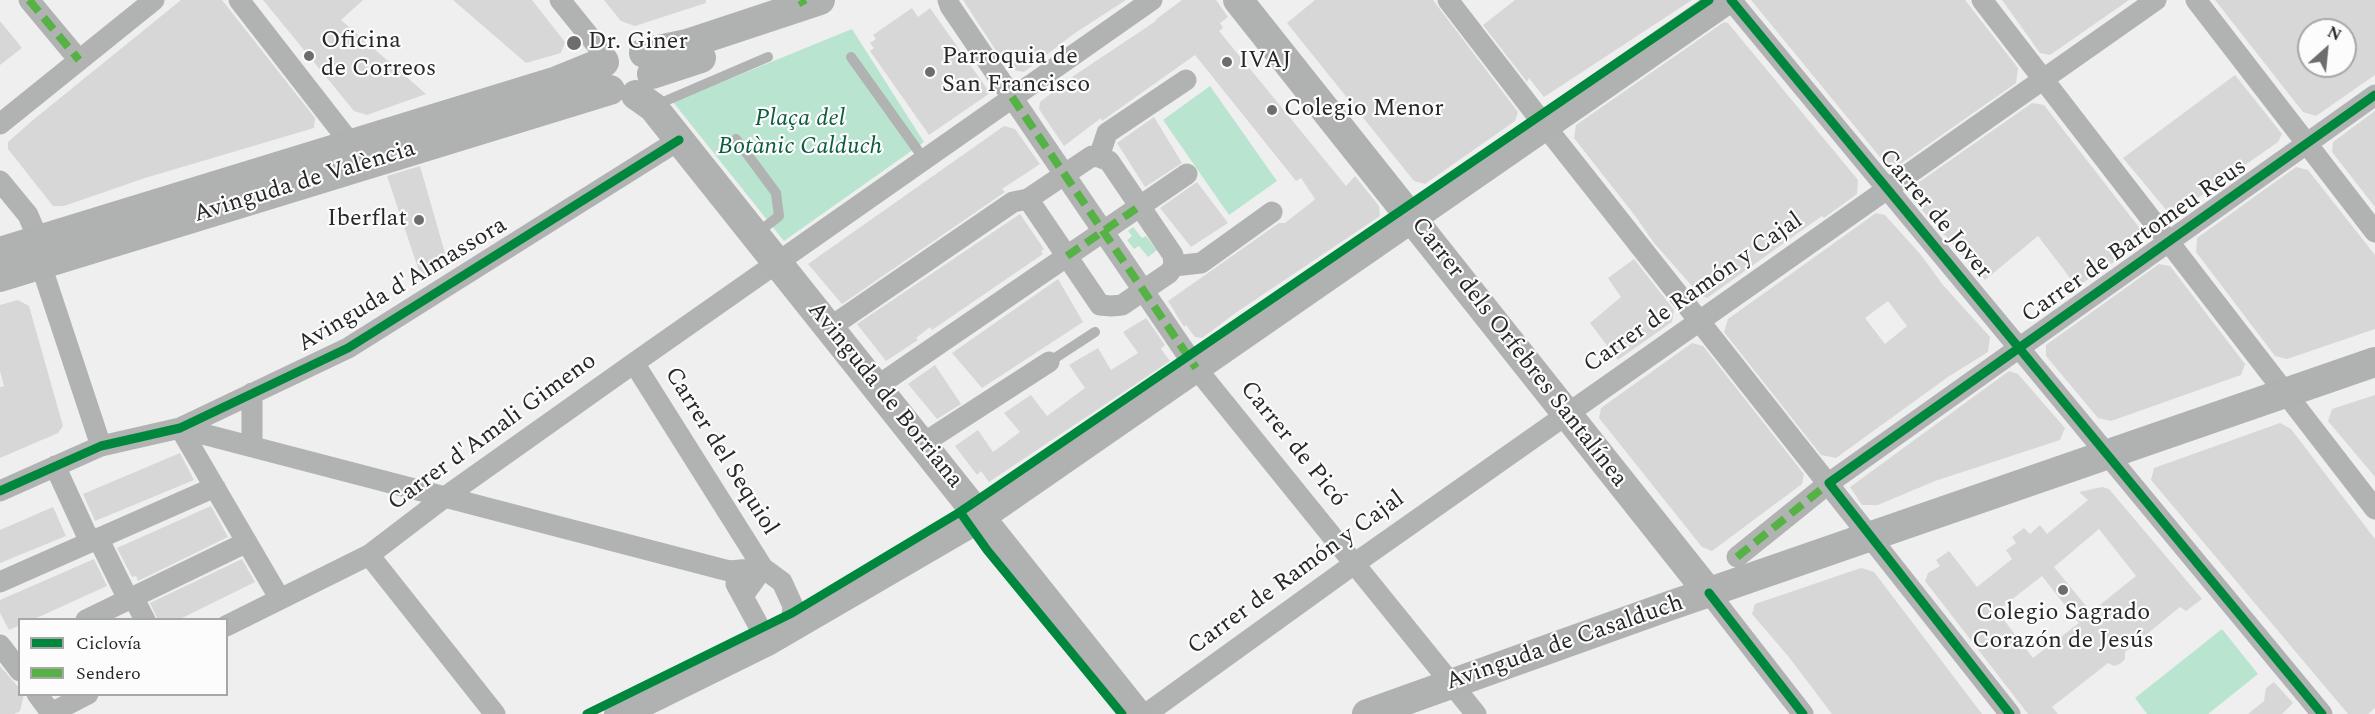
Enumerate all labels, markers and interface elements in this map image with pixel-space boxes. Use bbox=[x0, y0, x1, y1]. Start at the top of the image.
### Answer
north arrow bbox=[2297, 18, 2357, 78]
text: N bbox=[2323, 20, 2346, 47]
place label: Oficina de Correos bbox=[321, 28, 436, 84]
place label: Dr. Giner bbox=[588, 29, 688, 57]
marker: Dr. Giner bbox=[565, 34, 583, 52]
place label: Parroquia de San Francisco bbox=[942, 44, 1090, 100]
place label: IVAJ bbox=[1239, 48, 1292, 76]
marker: Oficina de Correos bbox=[302, 49, 316, 63]
marker: IVAJ bbox=[1220, 55, 1234, 69]
marker: Parroquia de San Francisco bbox=[923, 65, 937, 79]
place label: Colegio Menor bbox=[1284, 96, 1444, 124]
marker: Colegio Menor bbox=[1265, 103, 1279, 117]
park label: Plaça del Botànic Calduch bbox=[718, 106, 882, 162]
street label: Avinguda de València bbox=[191, 136, 419, 230]
street label: Carrer de Jover bbox=[1871, 144, 1997, 286]
street label: Carrer de Bartomeu Reus bbox=[2017, 153, 2253, 331]
place label: Iberflat bbox=[327, 206, 407, 234]
street label: Carrer de Ramón y Cajal bbox=[1579, 207, 1809, 381]
street label: Avinguda d'Almassora bbox=[293, 212, 513, 360]
street label: Carrer dels Orfebres Santalínea bbox=[1404, 212, 1632, 494]
marker: Iberflat bbox=[412, 213, 426, 227]
street label: Avinguda de Borriana bbox=[800, 297, 968, 495]
street label: Carrer d'Amali Gimeno bbox=[383, 348, 603, 518]
street label: Carrer del Sequiol bbox=[657, 363, 783, 541]
street label: Carrer de Picó bbox=[1232, 376, 1352, 514]
street label: Carrer de Ramón y Cajal bbox=[1183, 486, 1411, 662]
marker: Colegio Sagrado Corazón de Jesús bbox=[2056, 583, 2070, 597]
street label: Avinguda de Casalduch bbox=[1442, 590, 1688, 698]
place label: Colegio Sagrado Corazón de Jesús bbox=[1972, 600, 2154, 656]
legend bbox=[18, 618, 228, 696]
text: Ciclovía bbox=[76, 630, 141, 657]
text: Sendero bbox=[76, 660, 141, 687]

